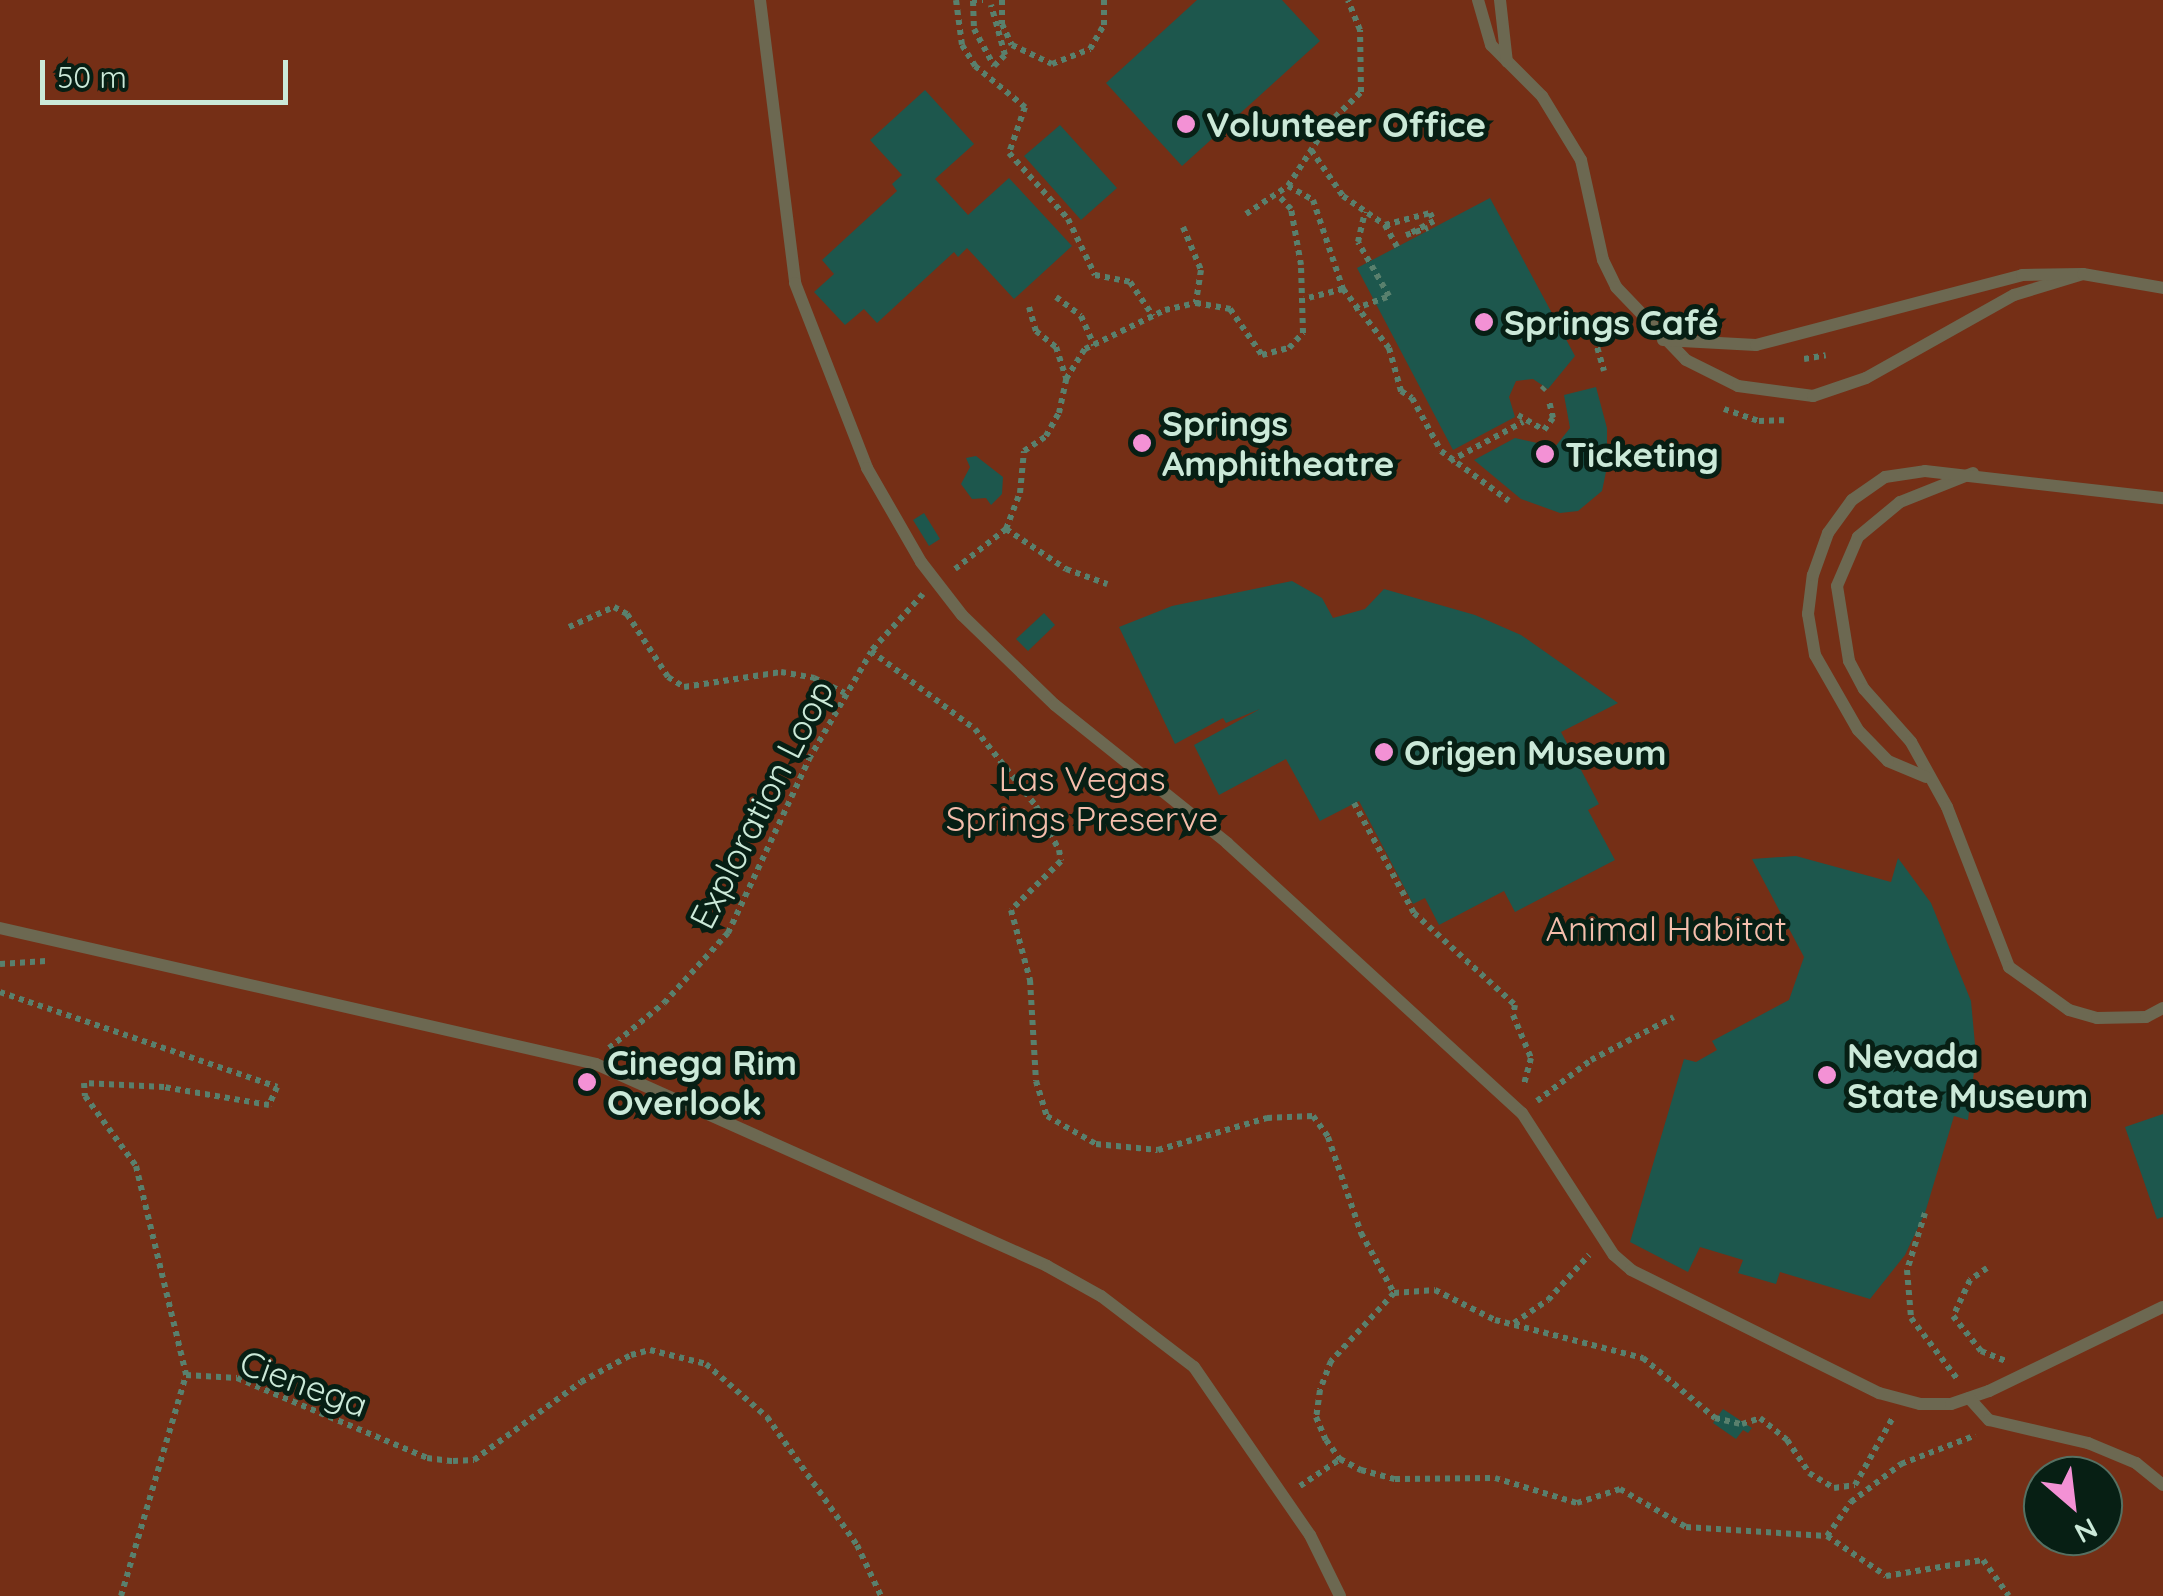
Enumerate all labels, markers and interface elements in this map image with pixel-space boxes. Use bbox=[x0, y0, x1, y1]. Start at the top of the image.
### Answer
scale bar bbox=[45, 40, 292, 102]
text: 50 m bbox=[57, 58, 127, 96]
place label: Volunteer Office bbox=[1206, 103, 1486, 145]
marker: Volunteer Office bbox=[1175, 113, 1197, 135]
place label: Springs Café bbox=[1504, 301, 1719, 343]
marker: Springs Café bbox=[1473, 311, 1495, 333]
place label: Springs Amphitheatre bbox=[1162, 402, 1394, 484]
marker: Springs Amphitheatre bbox=[1131, 432, 1153, 454]
place label: Ticketing bbox=[1565, 433, 1719, 475]
marker: Ticketing bbox=[1534, 443, 1556, 465]
street label: Exploration Loop bbox=[680, 673, 842, 935]
place label: Origen Museum bbox=[1404, 731, 1666, 773]
marker: Origen Museum bbox=[1373, 741, 1395, 763]
park label: Las Vegas Springs Preserve bbox=[946, 757, 1218, 839]
park label: Animal Habitat bbox=[1545, 907, 1787, 949]
place label: Nevada State Museum bbox=[1847, 1034, 2088, 1116]
place label: Cinega Rim Overlook bbox=[607, 1041, 797, 1123]
marker: Nevada State Museum bbox=[1816, 1064, 1838, 1086]
marker: Cinega Rim Overlook bbox=[576, 1071, 598, 1093]
street label: Cienega bbox=[234, 1341, 374, 1425]
north arrow bbox=[2023, 1456, 2123, 1556]
text: N bbox=[2069, 1511, 2104, 1551]

